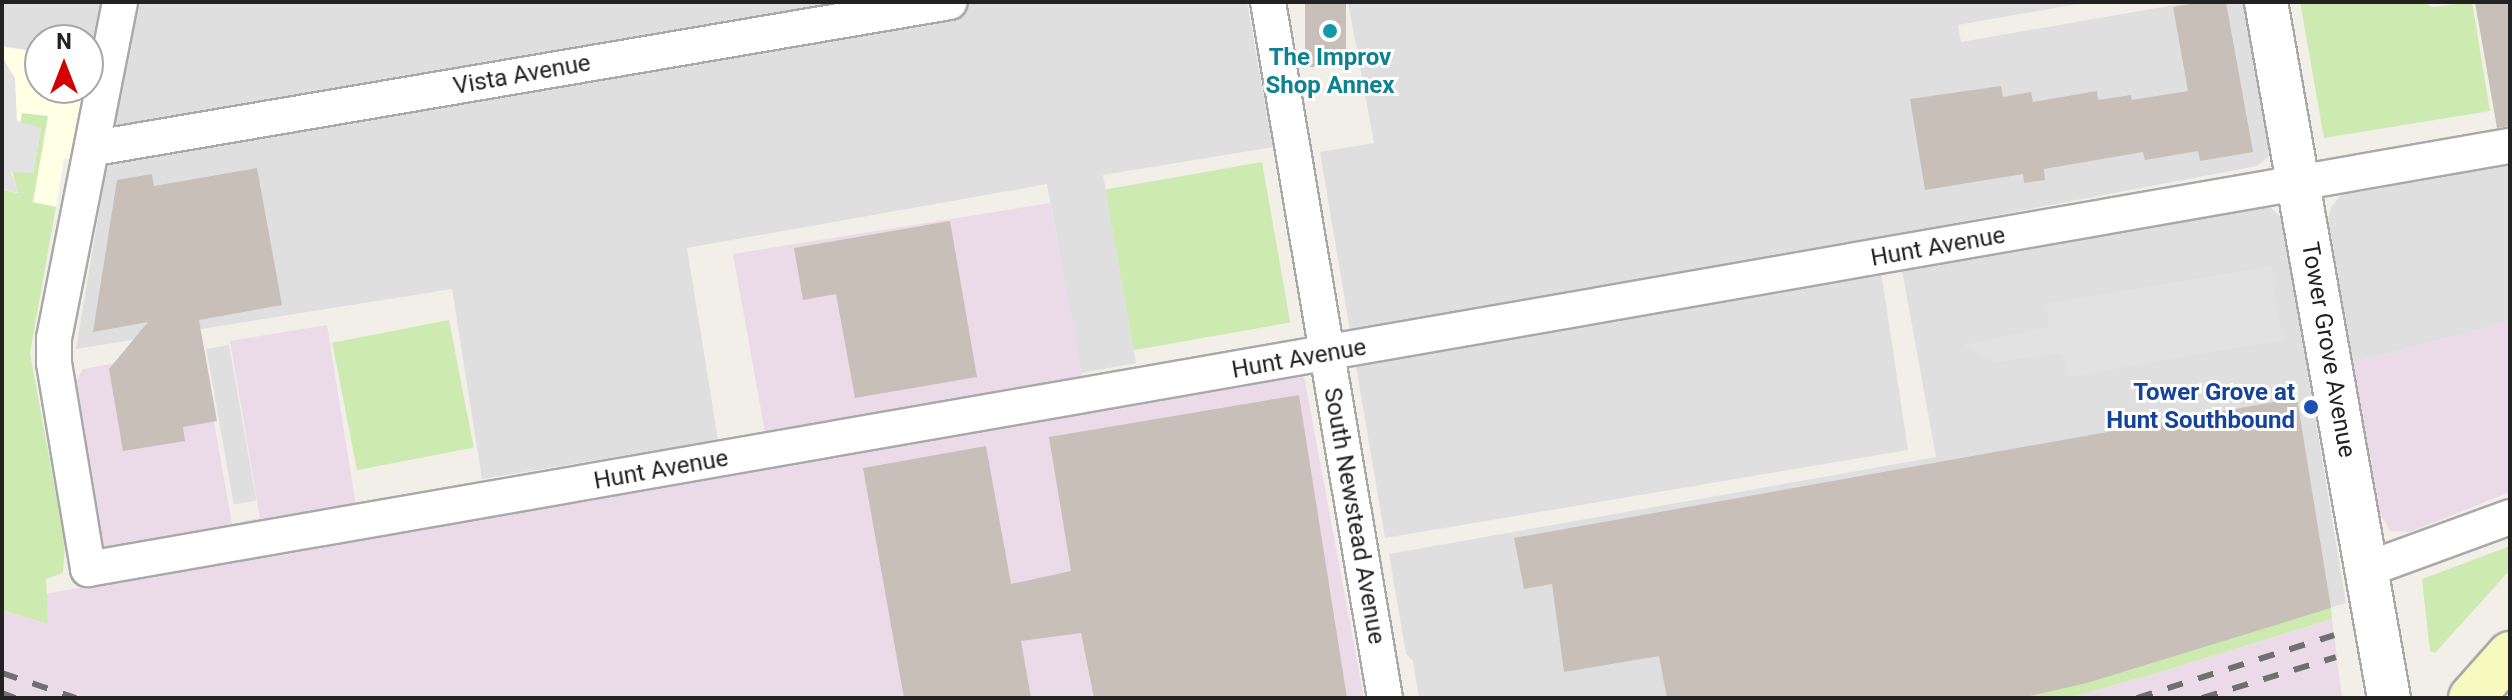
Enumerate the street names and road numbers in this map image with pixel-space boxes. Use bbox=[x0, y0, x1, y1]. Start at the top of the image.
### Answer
street label: Vista Avenue bbox=[451, 49, 593, 101]
street label: Hunt Avenue bbox=[1869, 221, 2007, 273]
street label: Tower Grove Avenue bbox=[2295, 240, 2361, 460]
street label: Hunt Avenue bbox=[1230, 333, 1368, 385]
street label: South Newstead Avenue bbox=[1317, 385, 1391, 647]
street label: Hunt Avenue bbox=[592, 444, 730, 496]

